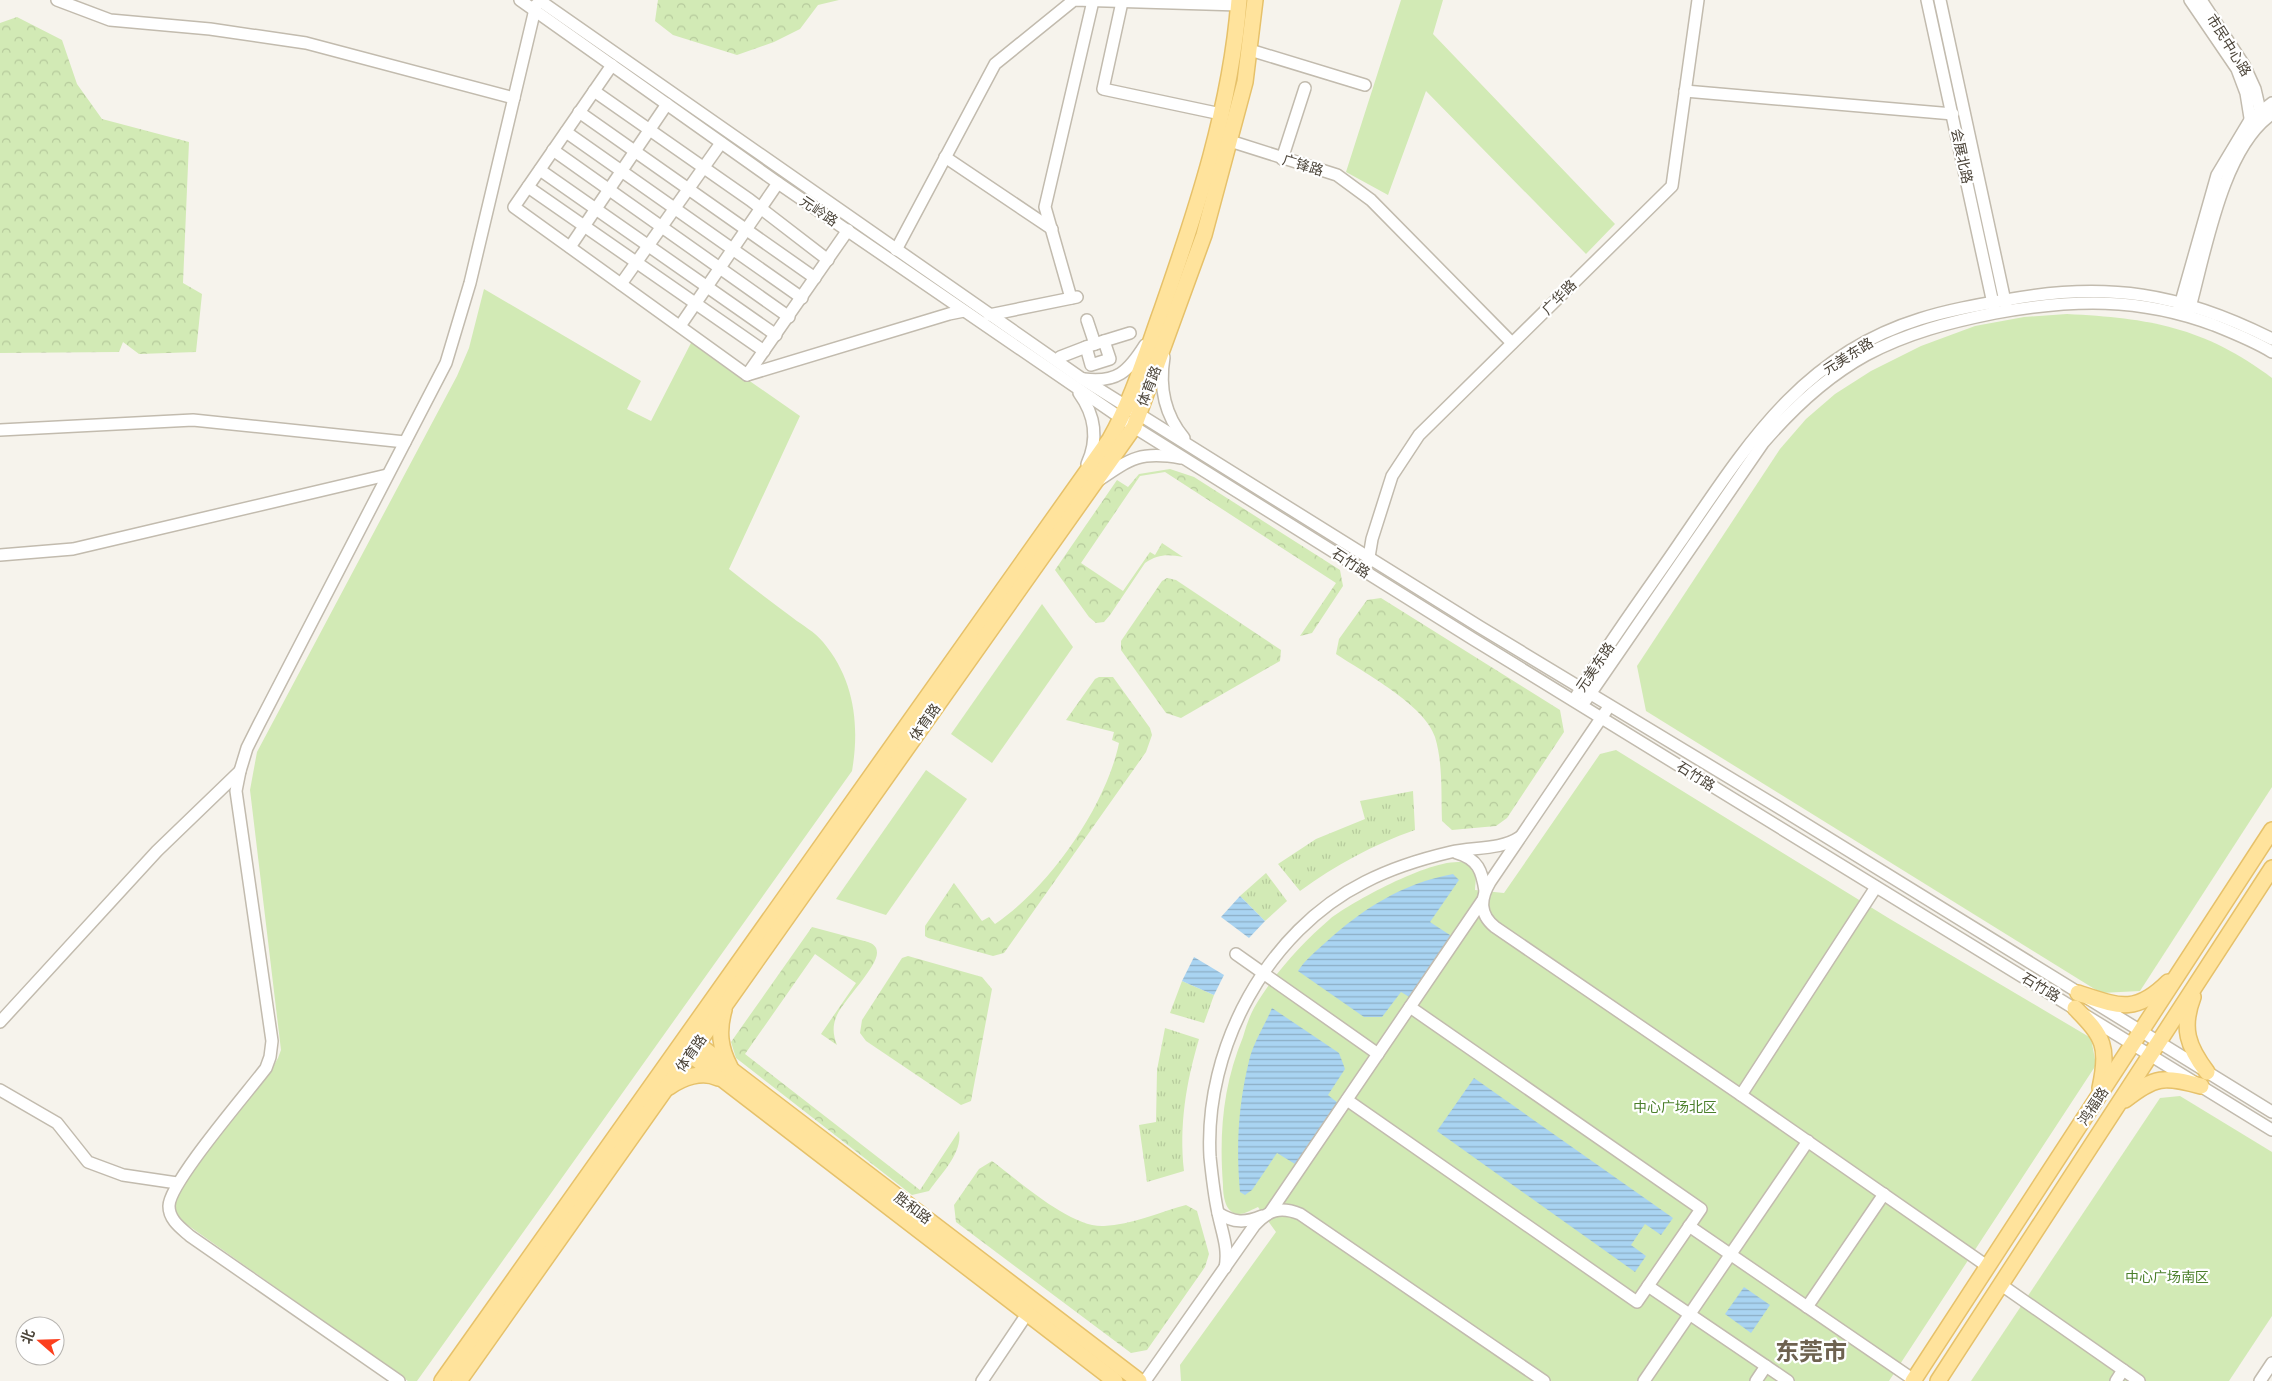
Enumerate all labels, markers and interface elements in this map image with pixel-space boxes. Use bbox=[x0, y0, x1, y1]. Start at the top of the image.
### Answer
street label: 市民中心路 bbox=[2204, 11, 2254, 79]
street label: 会展北路 bbox=[1948, 127, 1976, 185]
street label: 广锋路 bbox=[1281, 151, 1325, 179]
street label: 元岭路 bbox=[797, 193, 841, 229]
street label: 广华路 bbox=[1538, 276, 1580, 318]
street label: 元美东路 bbox=[1820, 334, 1876, 378]
street label: 体育路 bbox=[1134, 364, 1164, 408]
street label: 石竹路 bbox=[1329, 545, 1373, 581]
street label: 元美东路 bbox=[1573, 639, 1617, 695]
street label: 体育路 bbox=[906, 700, 944, 744]
street label: 石竹路 bbox=[1674, 758, 1718, 794]
street label: 石竹路 bbox=[2019, 969, 2063, 1005]
street label: 体育路 bbox=[672, 1031, 710, 1075]
street label: 鸿福路 bbox=[2075, 1084, 2111, 1128]
park label: 中心广场北区 bbox=[1633, 1099, 1717, 1115]
street label: 胜和路 bbox=[891, 1189, 935, 1227]
park label: 中心广场南区 bbox=[2125, 1269, 2209, 1285]
north arrow bbox=[15, 1316, 65, 1366]
text: 北 bbox=[18, 1327, 38, 1346]
district label: 东莞市 bbox=[1775, 1337, 1847, 1366]

